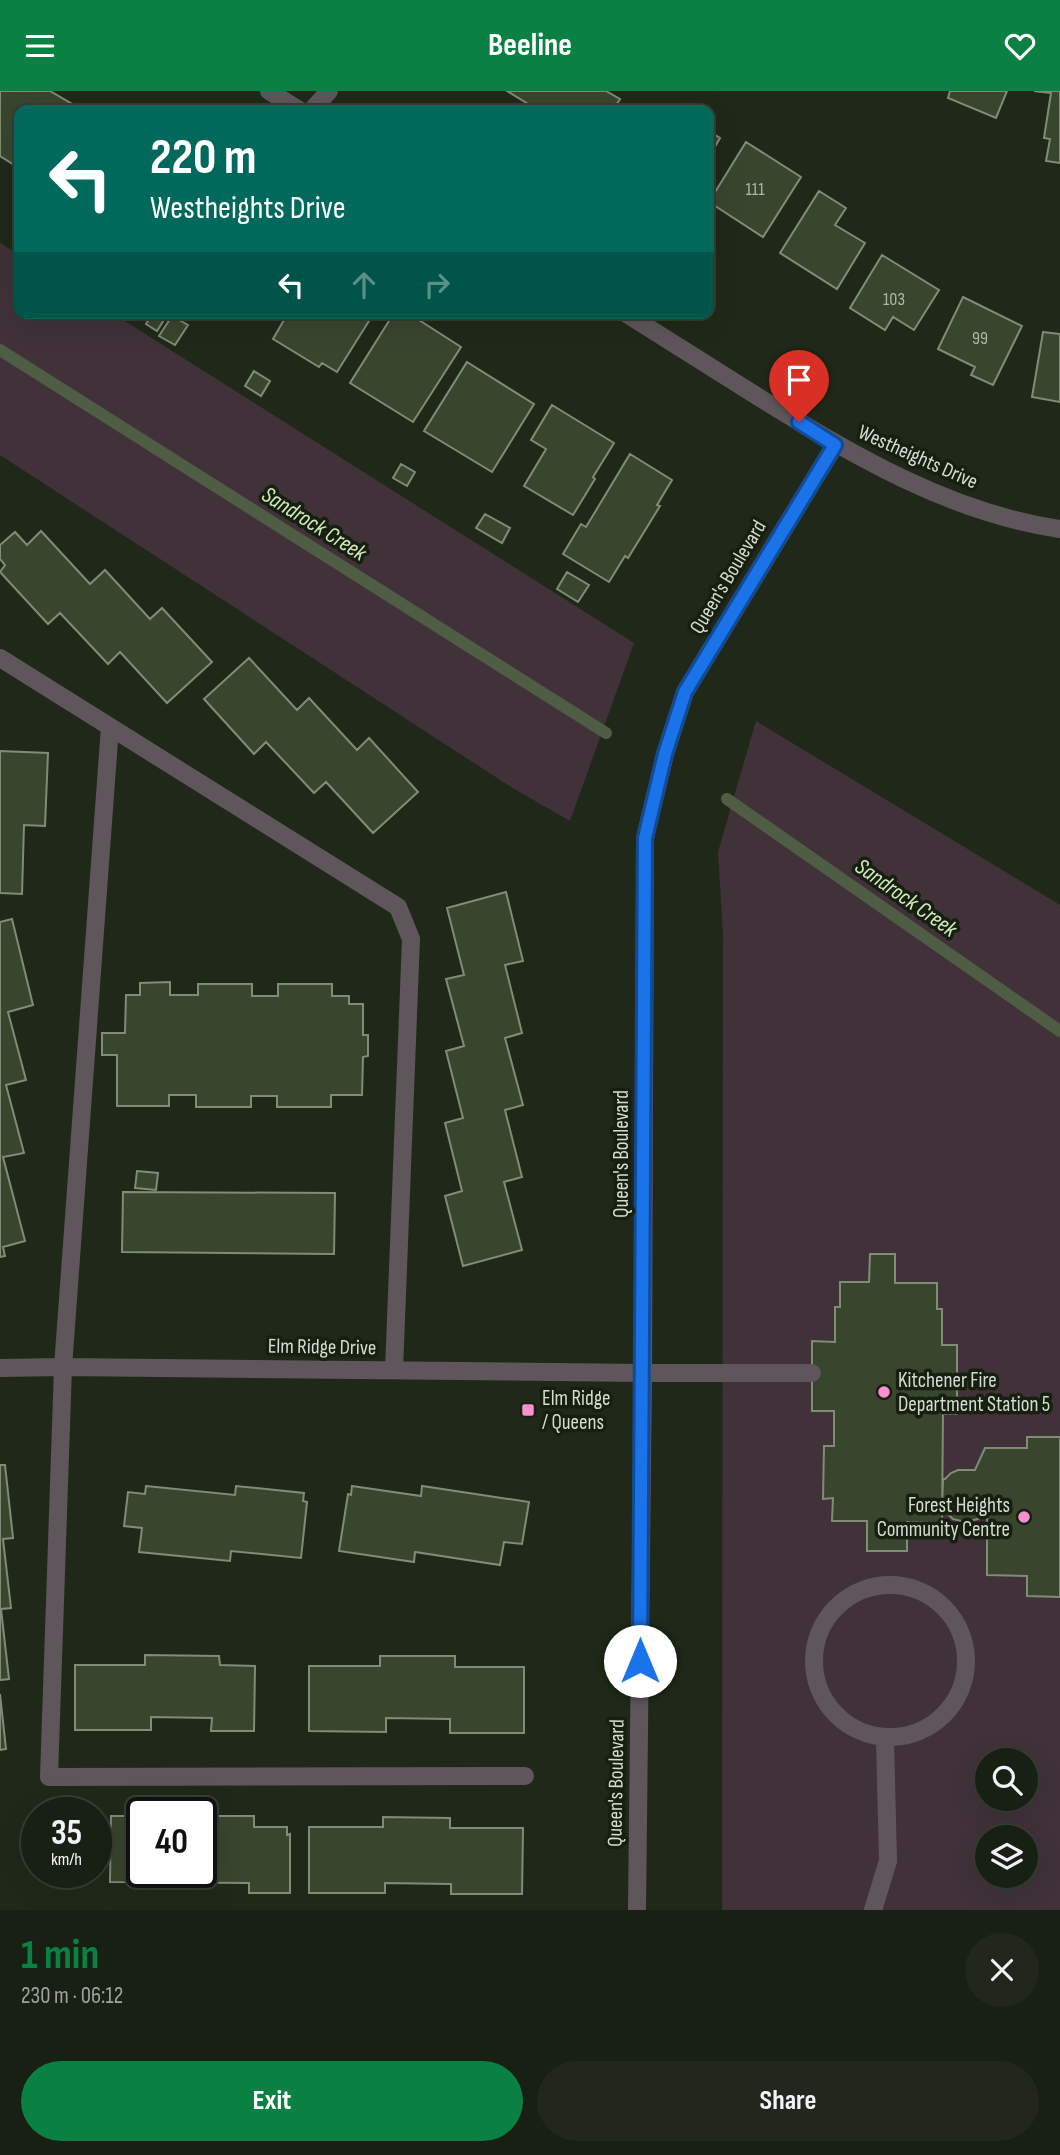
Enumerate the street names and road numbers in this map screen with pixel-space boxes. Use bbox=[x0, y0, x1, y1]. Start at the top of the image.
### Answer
street label: Westheights Drive bbox=[854, 419, 982, 495]
street label: Queen's Boulevard bbox=[684, 516, 772, 638]
street label: Queen's Boulevard bbox=[609, 1090, 634, 1218]
street label: Elm Ridge Drive bbox=[268, 1334, 376, 1360]
street label: Queen's Boulevard bbox=[602, 1719, 630, 1847]

